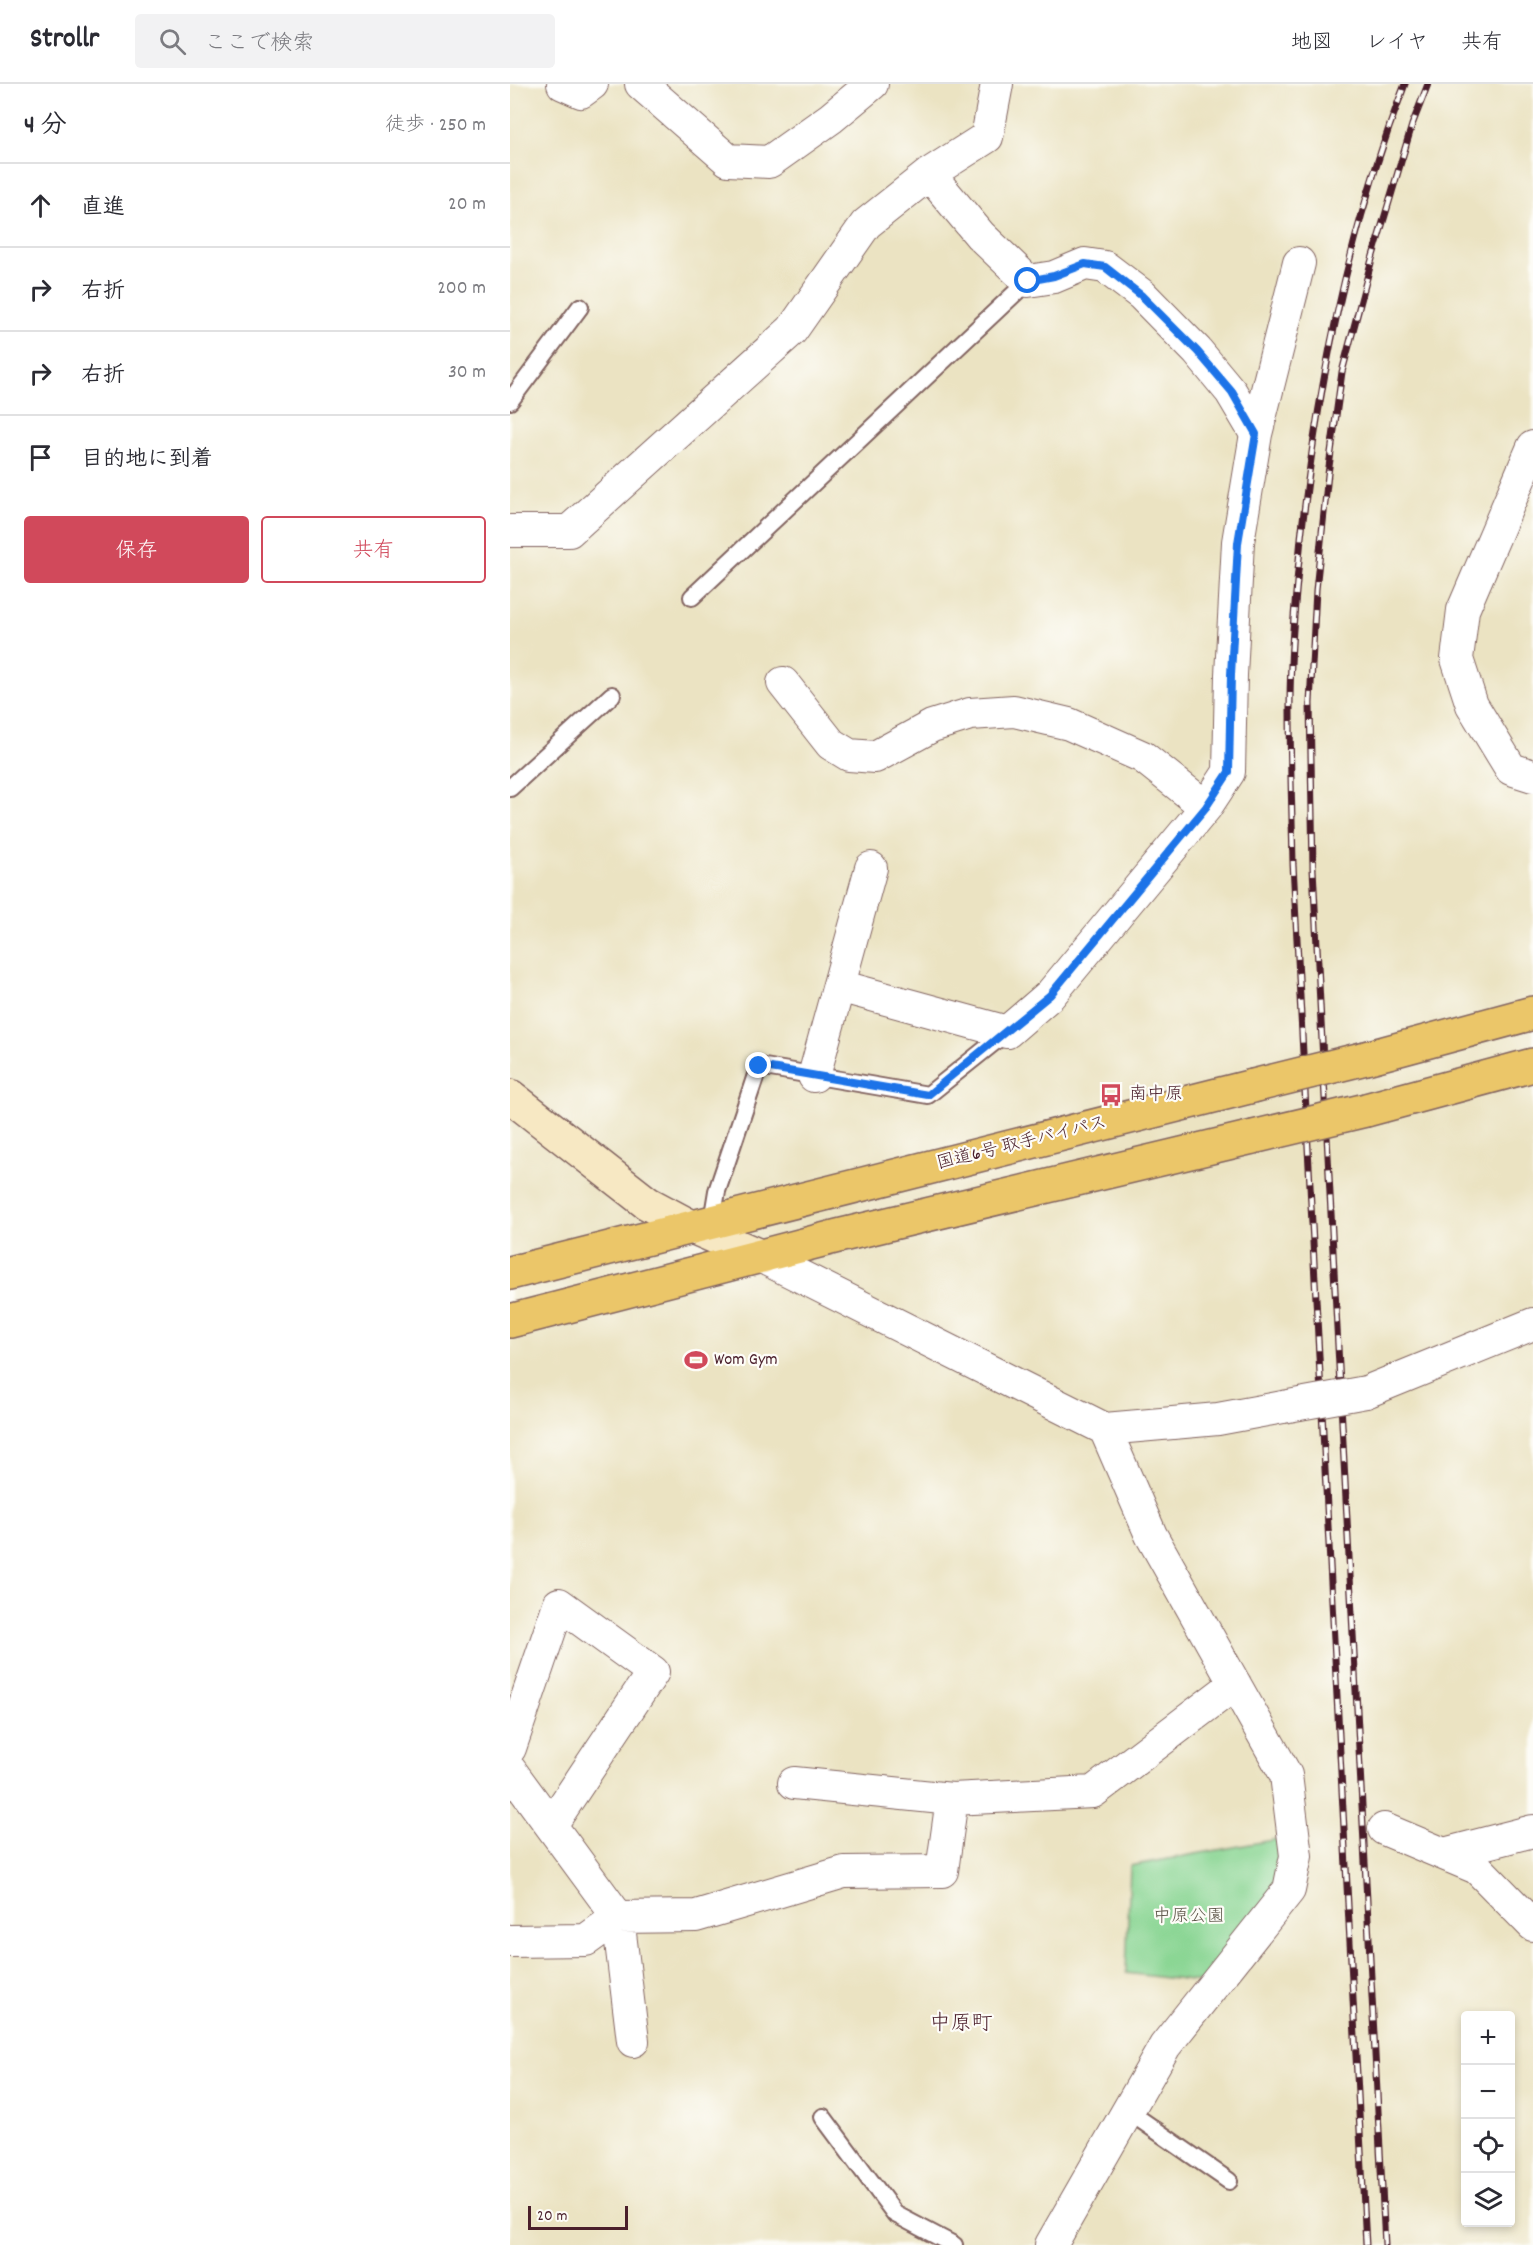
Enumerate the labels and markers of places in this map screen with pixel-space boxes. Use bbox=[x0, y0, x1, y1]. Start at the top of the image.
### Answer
bus stop icon: 南中原 bbox=[1098, 1082, 1124, 1108]
place label: 南中原 bbox=[1129, 1083, 1183, 1108]
sports icon: Wom Gym bbox=[683, 1347, 709, 1373]
place label: Wom Gym bbox=[714, 1348, 778, 1373]

